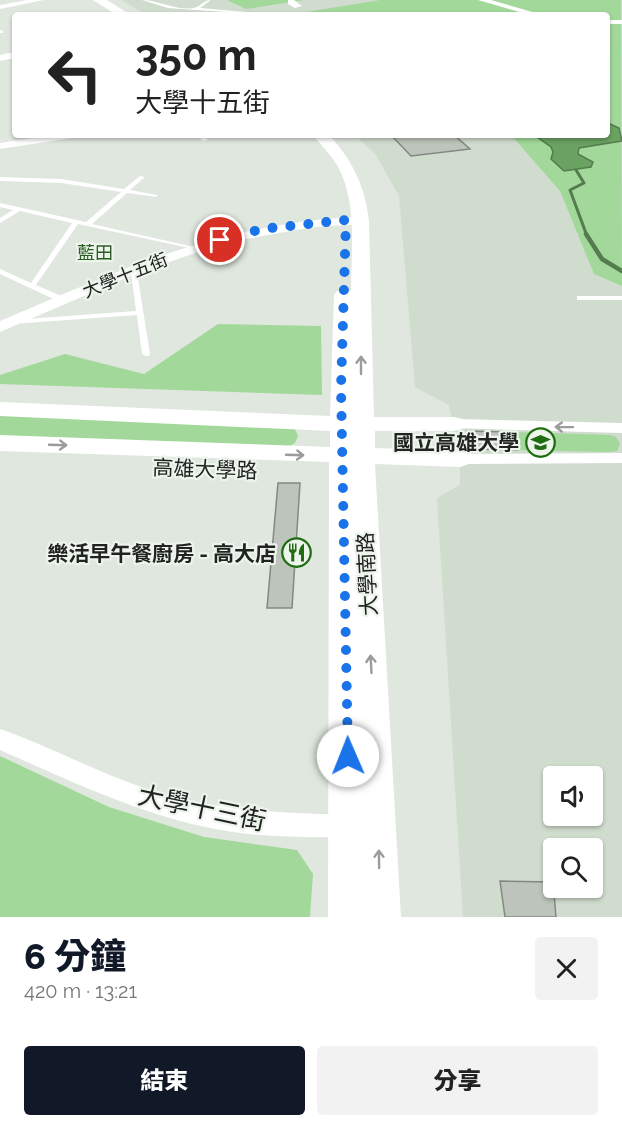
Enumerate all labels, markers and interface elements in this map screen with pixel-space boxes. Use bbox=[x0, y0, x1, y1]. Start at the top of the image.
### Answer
text: 350 m bbox=[135, 31, 257, 80]
icon: left bbox=[36, 36, 114, 114]
text: 大學十五街 bbox=[135, 87, 270, 118]
pin bbox=[194, 214, 245, 265]
icon: arrive bbox=[203, 223, 236, 256]
district label: 藍田 bbox=[77, 242, 113, 263]
street label: 大學十五街 bbox=[79, 248, 171, 302]
one-way arrow bbox=[355, 356, 367, 376]
one-way arrow bbox=[554, 421, 574, 433]
school or university icon: 國立高雄大學 bbox=[524, 426, 556, 458]
place label: 國立高雄大學 bbox=[393, 430, 519, 455]
one-way arrow bbox=[48, 440, 68, 451]
one-way arrow bbox=[285, 449, 305, 460]
street label: 高雄大學路 bbox=[152, 455, 258, 483]
street label: 大學南路 bbox=[352, 531, 382, 617]
restaurant icon: 樂活早午餐廚房 - 高大店 bbox=[281, 537, 313, 569]
place label: 樂活早午餐廚房 - 高大店 bbox=[47, 541, 276, 566]
one-way arrow bbox=[365, 654, 376, 674]
position arrow bbox=[316, 724, 380, 788]
map controls bbox=[543, 766, 603, 898]
button: sound bbox=[543, 766, 603, 826]
street label: 大學十三街 bbox=[135, 780, 269, 836]
button: search bbox=[543, 838, 603, 898]
one-way arrow bbox=[373, 849, 385, 869]
text: 6 分鐘 bbox=[24, 935, 126, 977]
button: close bbox=[535, 937, 598, 1000]
text: 420 m · 13:21 bbox=[24, 979, 137, 1003]
button: 結束 bbox=[24, 1046, 305, 1115]
button: 分享 bbox=[317, 1046, 598, 1115]

